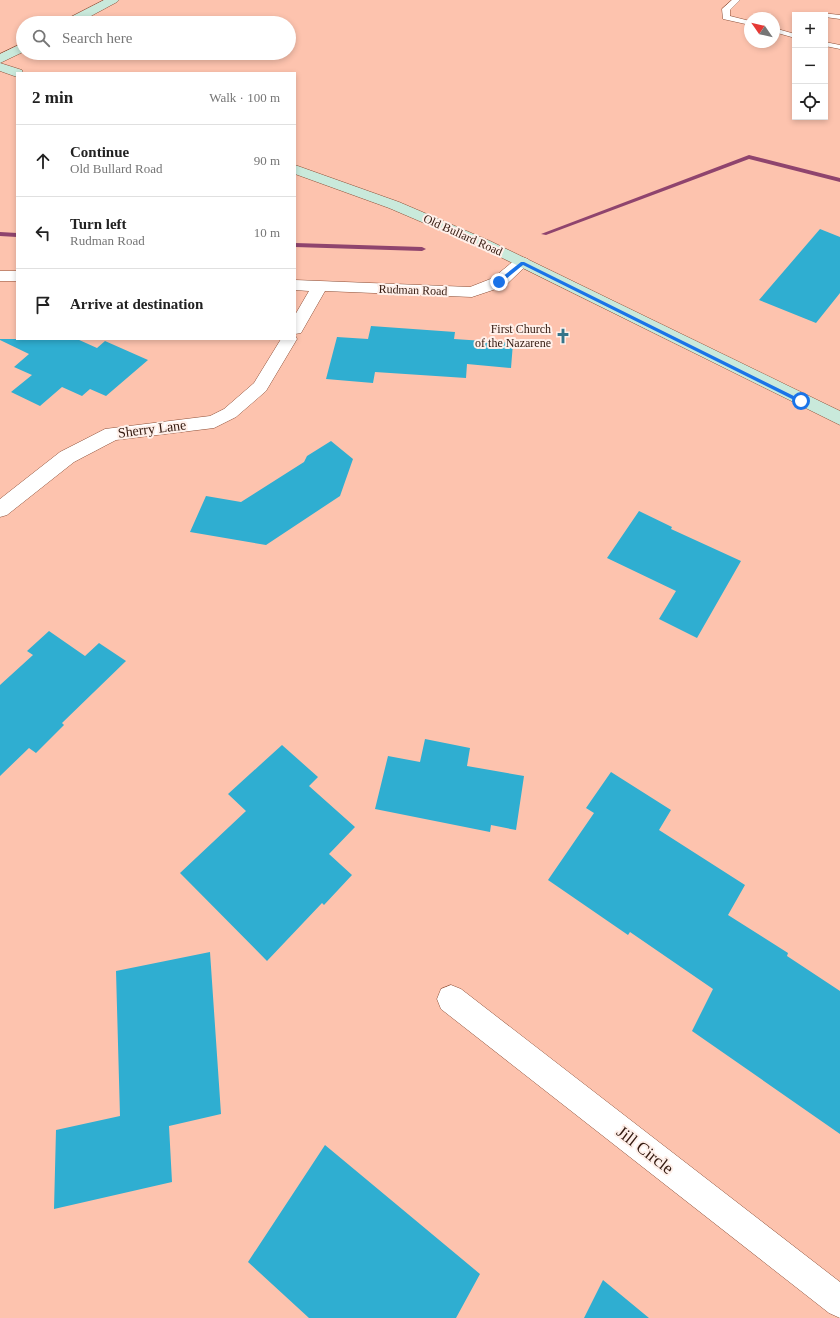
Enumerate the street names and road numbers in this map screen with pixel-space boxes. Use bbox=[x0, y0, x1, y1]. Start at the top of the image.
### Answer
street label: Old Bullard Road bbox=[421, 211, 505, 259]
street label: Rudman Road bbox=[378, 282, 448, 298]
street label: Sherry Lane bbox=[117, 417, 187, 441]
street label: Jill Circle bbox=[613, 1122, 677, 1178]

